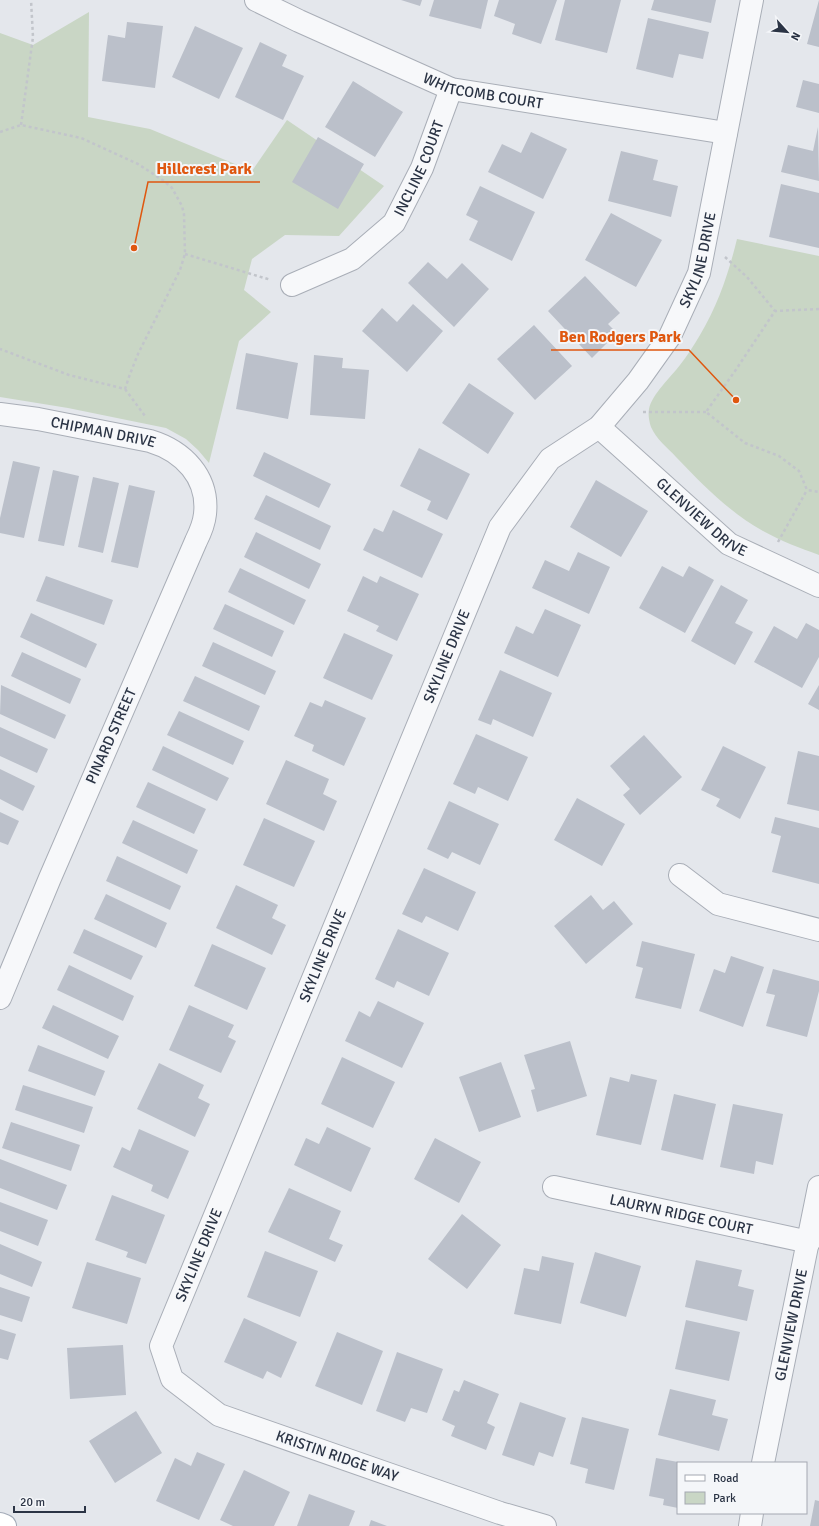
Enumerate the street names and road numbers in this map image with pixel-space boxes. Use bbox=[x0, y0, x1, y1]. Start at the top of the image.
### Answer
street label: WHITCOMB COURT bbox=[420, 69, 545, 113]
street label: INCLINE COURT bbox=[390, 117, 448, 219]
street label: SKYLINE DRIVE bbox=[675, 210, 720, 311]
street label: CHIPMAN DRIVE bbox=[49, 413, 159, 451]
street label: GLENVIEW DRIVE bbox=[652, 474, 750, 560]
street label: SKYLINE DRIVE bbox=[419, 607, 474, 705]
street label: PINARD STREET bbox=[82, 685, 140, 787]
street label: SKYLINE DRIVE bbox=[295, 906, 350, 1005]
street label: LAURYN RIDGE COURT bbox=[608, 1190, 755, 1239]
street label: SKYLINE DRIVE bbox=[171, 1206, 226, 1304]
street label: GLENVIEW DRIVE bbox=[771, 1267, 811, 1382]
street label: KRISTIN RIDGE WAY bbox=[273, 1427, 401, 1486]

